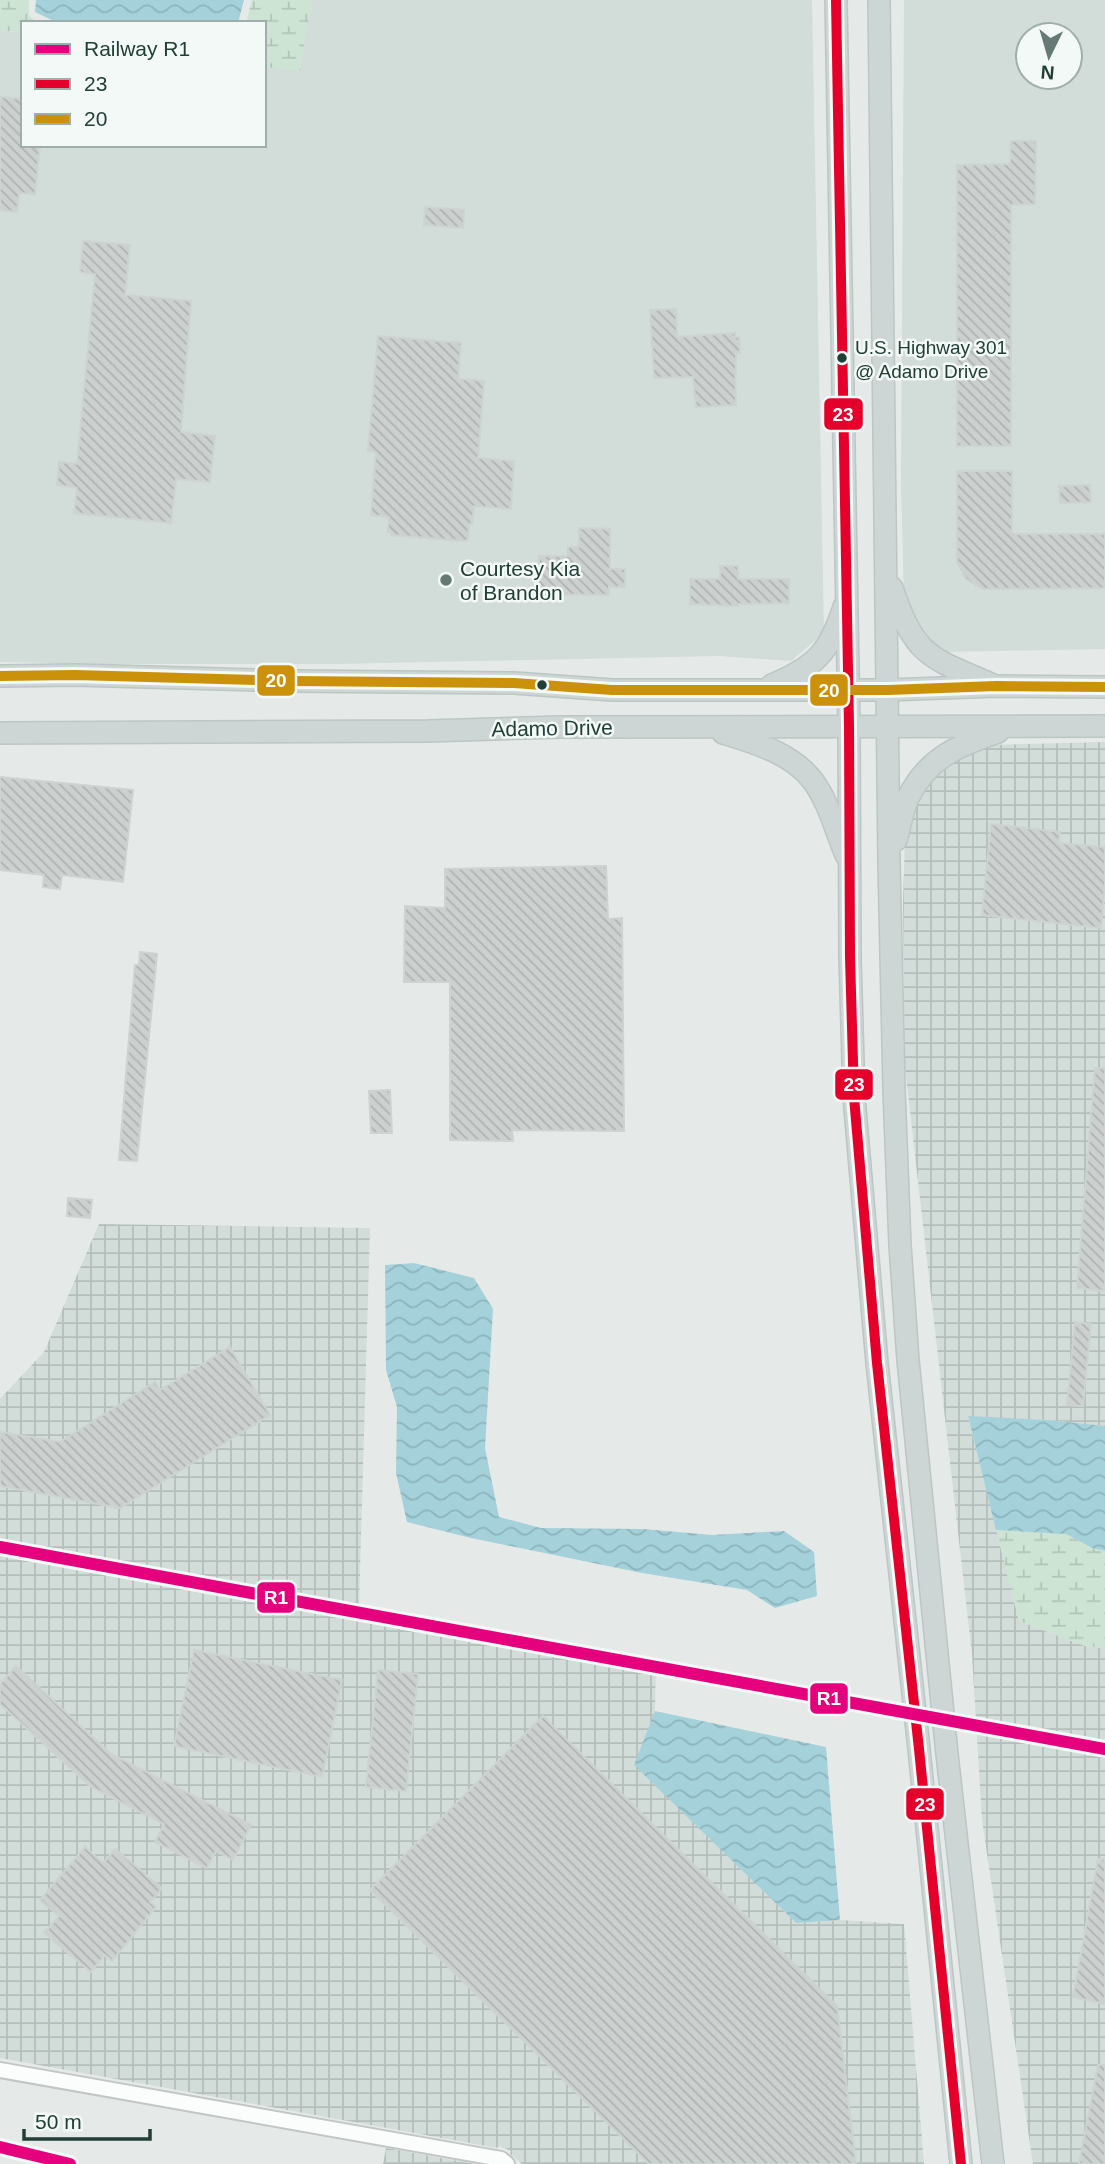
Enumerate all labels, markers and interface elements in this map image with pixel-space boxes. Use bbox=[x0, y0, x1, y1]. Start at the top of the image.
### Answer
legend bbox=[21, 21, 266, 147]
north arrow bbox=[1014, 21, 1084, 91]
text: Railway R1 bbox=[84, 37, 190, 60]
text: N bbox=[1040, 61, 1055, 83]
text: 23 bbox=[84, 72, 107, 95]
text: 20 bbox=[84, 107, 107, 130]
place label: U.S. Highway 301 @ Adamo Drive bbox=[855, 337, 1007, 382]
marker: U.S. Highway 301 @ Adamo Drive bbox=[835, 351, 849, 365]
line badge: 23 bbox=[823, 397, 864, 431]
text: 23 bbox=[832, 404, 854, 425]
place label: Courtesy Kia of Brandon bbox=[460, 557, 581, 604]
marker: Courtesy Kia of Brandon bbox=[438, 572, 454, 588]
line badge: 20 bbox=[256, 664, 296, 697]
text: 20 bbox=[265, 670, 287, 691]
line badge: 20 bbox=[809, 673, 849, 707]
unlabelled marker bbox=[535, 678, 549, 692]
text: 20 bbox=[818, 680, 840, 701]
street label: Adamo Drive bbox=[491, 715, 613, 741]
line badge: 23 bbox=[834, 1068, 874, 1101]
text: 23 bbox=[843, 1074, 865, 1095]
line badge: R1 bbox=[256, 1581, 296, 1614]
text: R1 bbox=[264, 1587, 289, 1608]
line badge: R1 bbox=[809, 1682, 849, 1715]
text: R1 bbox=[817, 1688, 842, 1709]
line badge: 23 bbox=[905, 1787, 945, 1821]
text: 23 bbox=[914, 1794, 936, 1815]
scale bar bbox=[24, 2098, 150, 2142]
text: 50 m bbox=[35, 2110, 82, 2133]

